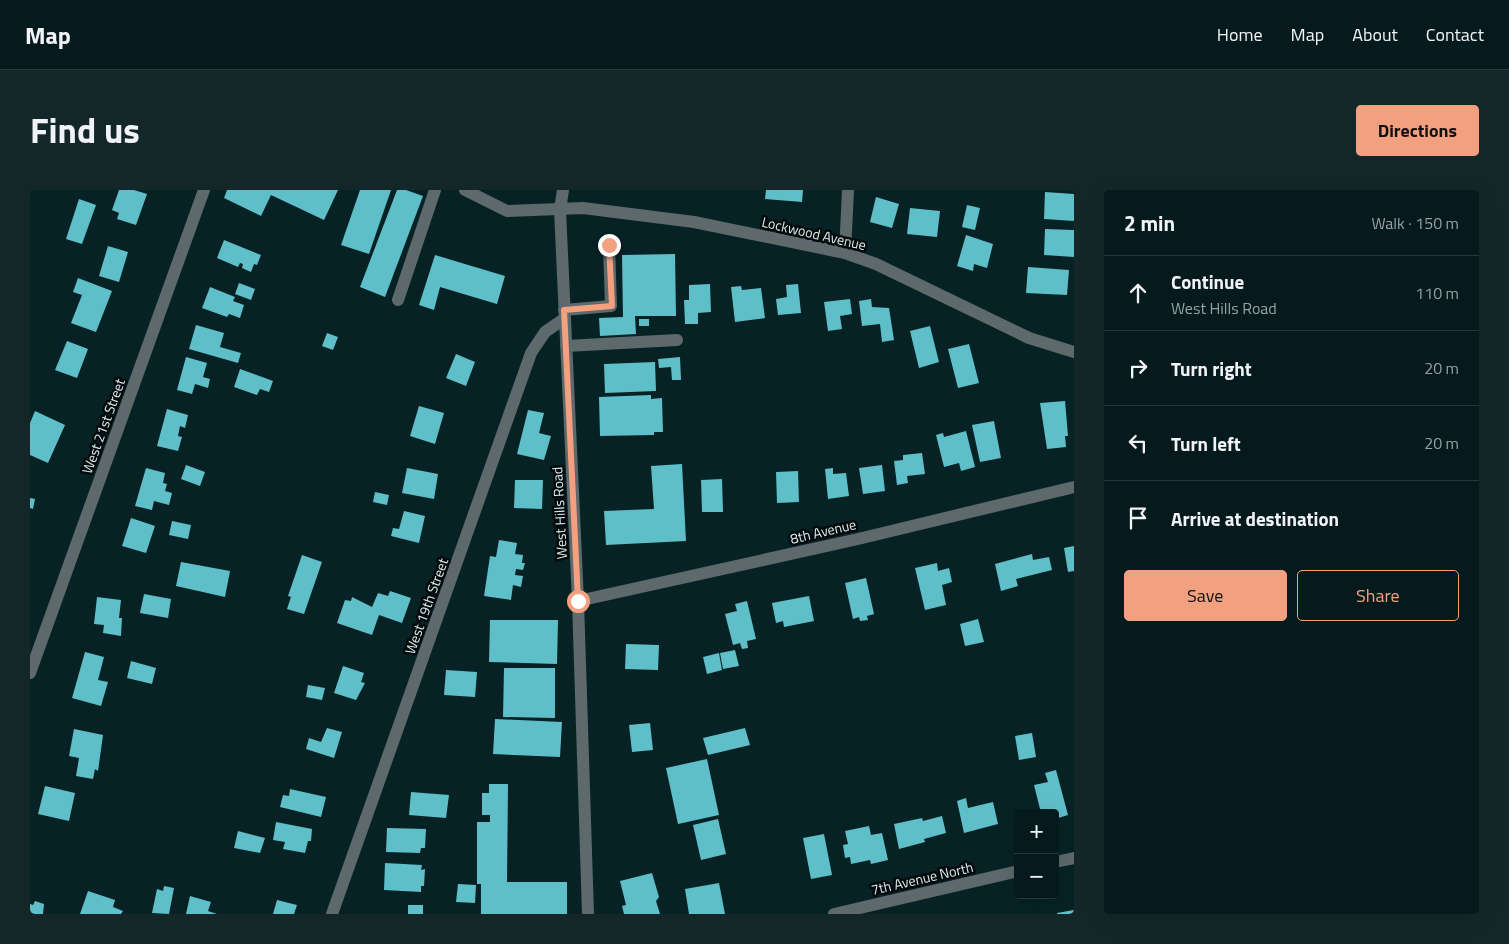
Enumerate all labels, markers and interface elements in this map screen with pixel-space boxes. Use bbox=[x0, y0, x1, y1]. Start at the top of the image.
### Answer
text: Map bbox=[25, 17, 71, 53]
text: Home bbox=[1217, 21, 1263, 48]
text: Map bbox=[1291, 21, 1324, 48]
text: About bbox=[1352, 21, 1398, 48]
text: Contact bbox=[1426, 21, 1484, 48]
text: Find us bbox=[30, 103, 140, 157]
button: Directions bbox=[1356, 105, 1479, 156]
text: 2 min bbox=[1124, 207, 1175, 239]
street label: Lockwood Avenue bbox=[760, 211, 868, 255]
text: Walk · 150 m bbox=[1371, 211, 1459, 235]
route end bbox=[598, 234, 621, 257]
text: Continue bbox=[1171, 267, 1244, 296]
icon: ahead bbox=[1124, 279, 1152, 307]
text: 110 m bbox=[1415, 281, 1459, 305]
text: West Hills Road bbox=[1171, 296, 1277, 320]
icon: right bbox=[1124, 354, 1152, 382]
text: Turn right bbox=[1171, 354, 1252, 383]
text: 20 m bbox=[1424, 356, 1459, 380]
street label: West 21st Street bbox=[76, 375, 130, 477]
icon: left bbox=[1124, 429, 1152, 457]
text: Turn left bbox=[1171, 429, 1241, 458]
text: 20 m bbox=[1424, 431, 1459, 455]
street label: West Hills Road bbox=[546, 466, 572, 560]
icon: arrive bbox=[1124, 504, 1152, 532]
text: Arrive at destination bbox=[1171, 504, 1339, 533]
street label: 8th Avenue bbox=[788, 513, 858, 549]
street label: West 19th Street bbox=[399, 555, 453, 657]
button: Save bbox=[1124, 570, 1287, 621]
button: Share bbox=[1297, 570, 1459, 621]
route start bbox=[567, 590, 590, 613]
map controls bbox=[1014, 809, 1059, 899]
button: + bbox=[1014, 809, 1059, 854]
button: − bbox=[1014, 854, 1059, 899]
street label: 7th Avenue North bbox=[869, 856, 975, 900]

